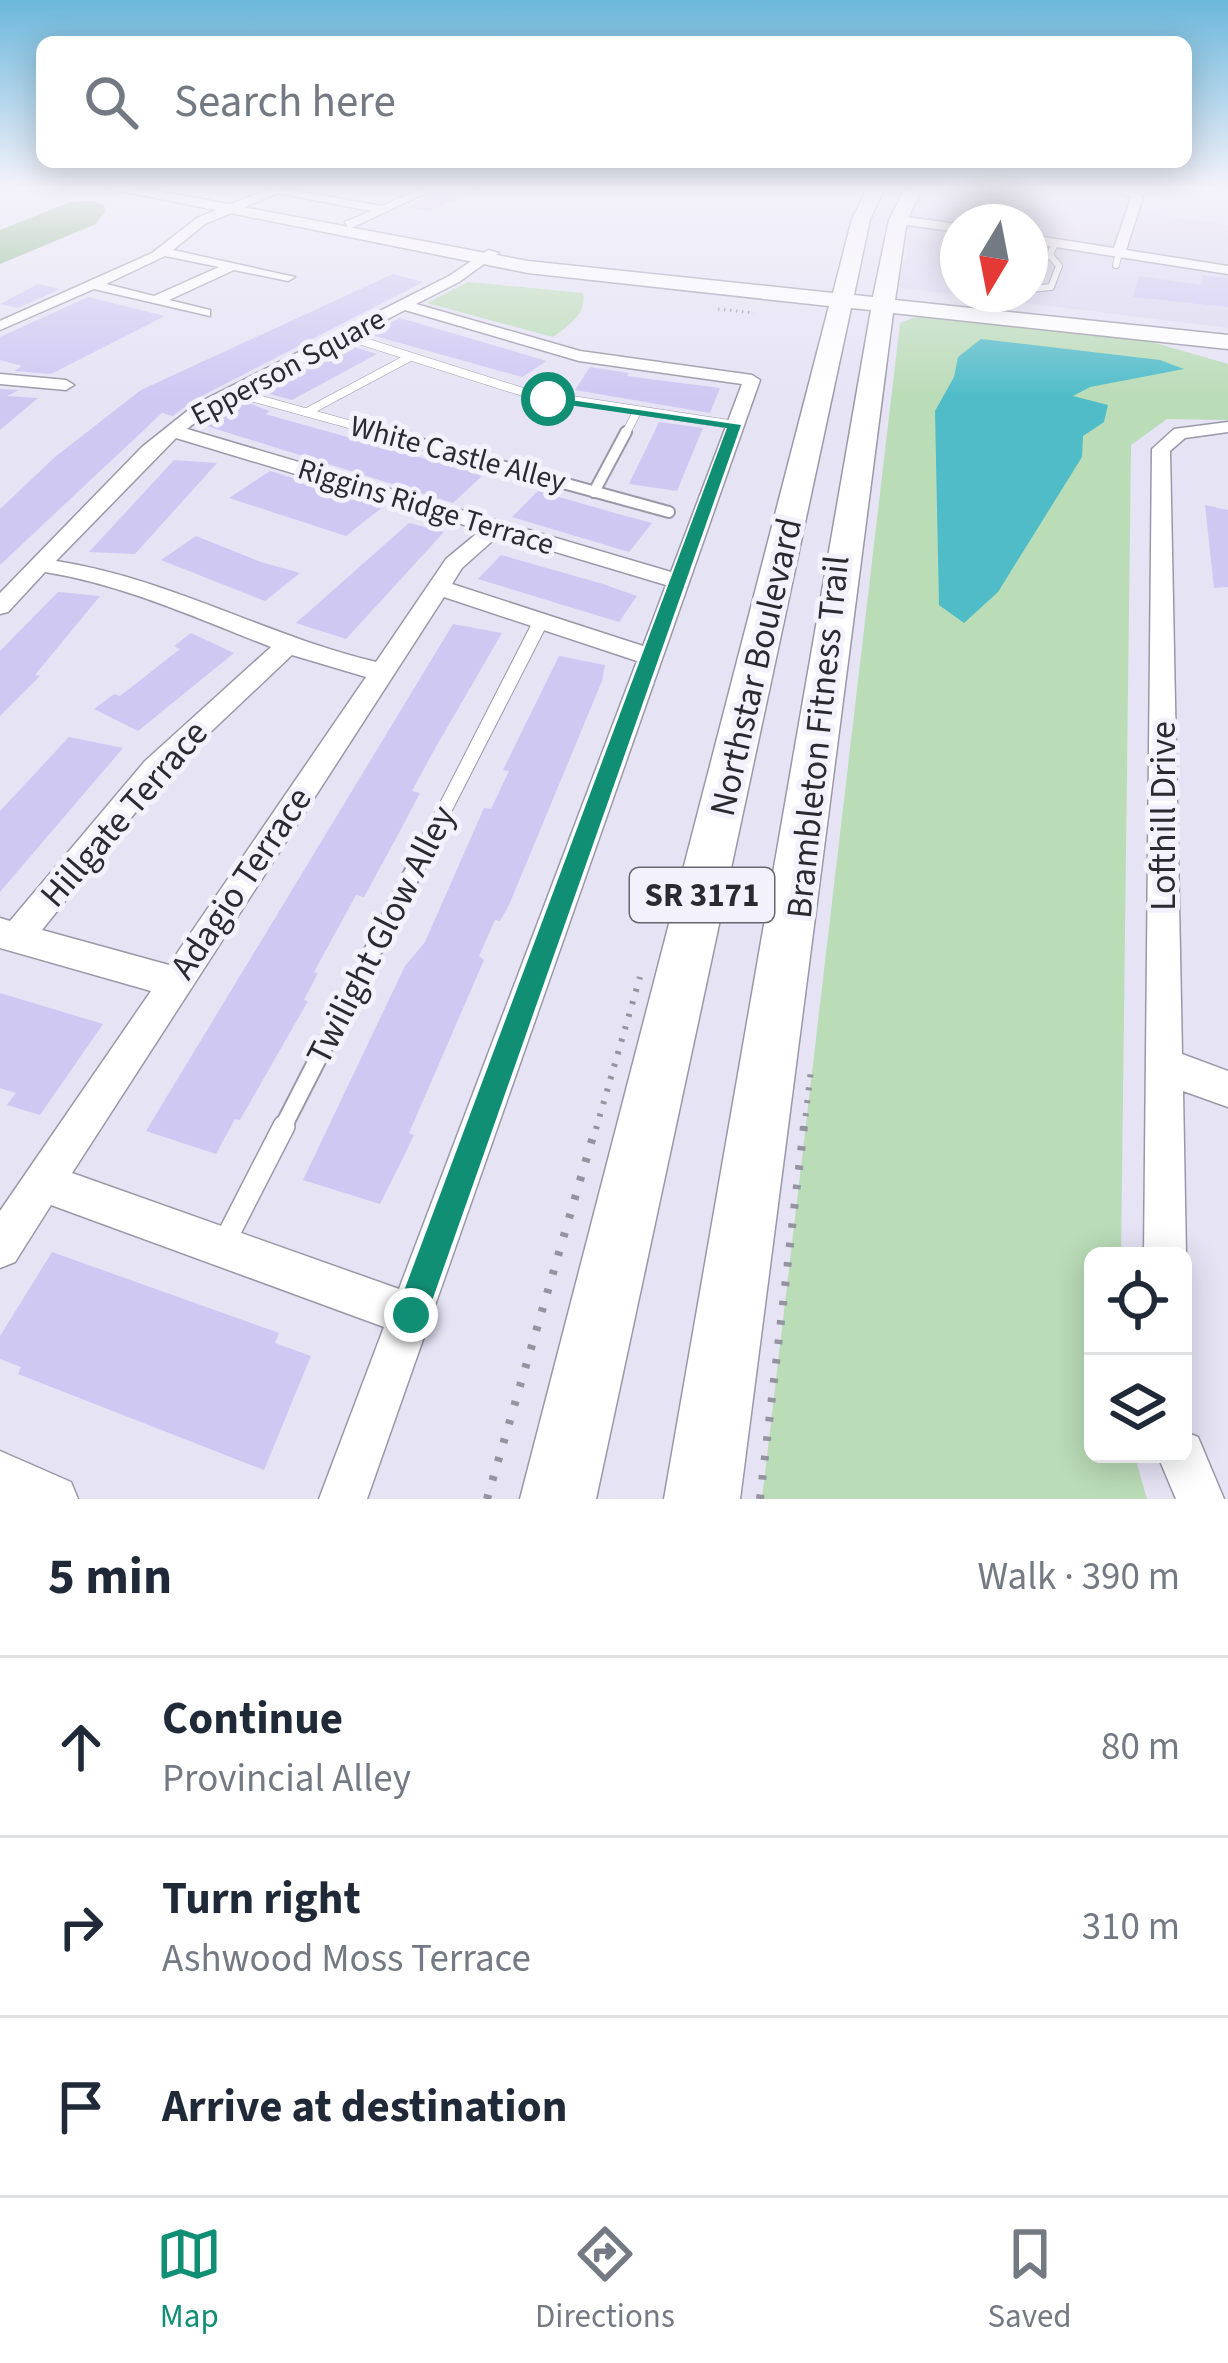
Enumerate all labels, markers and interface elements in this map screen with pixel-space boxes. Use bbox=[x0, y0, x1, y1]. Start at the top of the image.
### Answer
search box bbox=[36, 36, 1192, 168]
icon: search bbox=[78, 69, 144, 135]
text: Search here bbox=[174, 70, 396, 134]
north arrow bbox=[940, 204, 1048, 312]
street label: Epperson Square bbox=[183, 298, 393, 436]
route start bbox=[521, 372, 575, 426]
street label: White Castle Alley bbox=[345, 405, 571, 503]
street label: Riggins Ridge Terrace bbox=[293, 448, 559, 566]
street label: Northstar Boulevard bbox=[697, 513, 815, 821]
street label: Brambleton Fitness Trail bbox=[774, 553, 862, 921]
street label: Hillgate Terrace bbox=[28, 709, 220, 919]
street label: Lofthill Drive bbox=[1138, 721, 1189, 911]
street label: Adagio Terrace bbox=[158, 777, 324, 989]
street label: Twilight Glow Alley bbox=[294, 796, 468, 1073]
road number: SR 3171 bbox=[630, 868, 774, 922]
map controls bbox=[1084, 1247, 1192, 1463]
button: locate bbox=[1084, 1247, 1192, 1355]
route end bbox=[384, 1288, 438, 1342]
button: layers bbox=[1084, 1355, 1192, 1463]
text: 5 min bbox=[48, 1541, 172, 1613]
text: Walk · 390 m bbox=[977, 1549, 1180, 1605]
text: Continue bbox=[162, 1687, 343, 1751]
icon: ahead bbox=[48, 1714, 114, 1780]
text: 80 m bbox=[1101, 1719, 1180, 1775]
text: Provincial Alley bbox=[162, 1751, 411, 1807]
text: Turn right bbox=[162, 1867, 361, 1931]
icon: right bbox=[48, 1894, 114, 1960]
text: 310 m bbox=[1082, 1899, 1180, 1955]
text: Ashwood Moss Terrace bbox=[162, 1931, 531, 1987]
icon: arrive bbox=[48, 2074, 114, 2140]
text: Arrive at destination bbox=[162, 2075, 567, 2139]
tab: Map bbox=[156, 2221, 222, 2340]
tab: Directions bbox=[535, 2221, 675, 2340]
tab: Saved bbox=[987, 2221, 1072, 2340]

